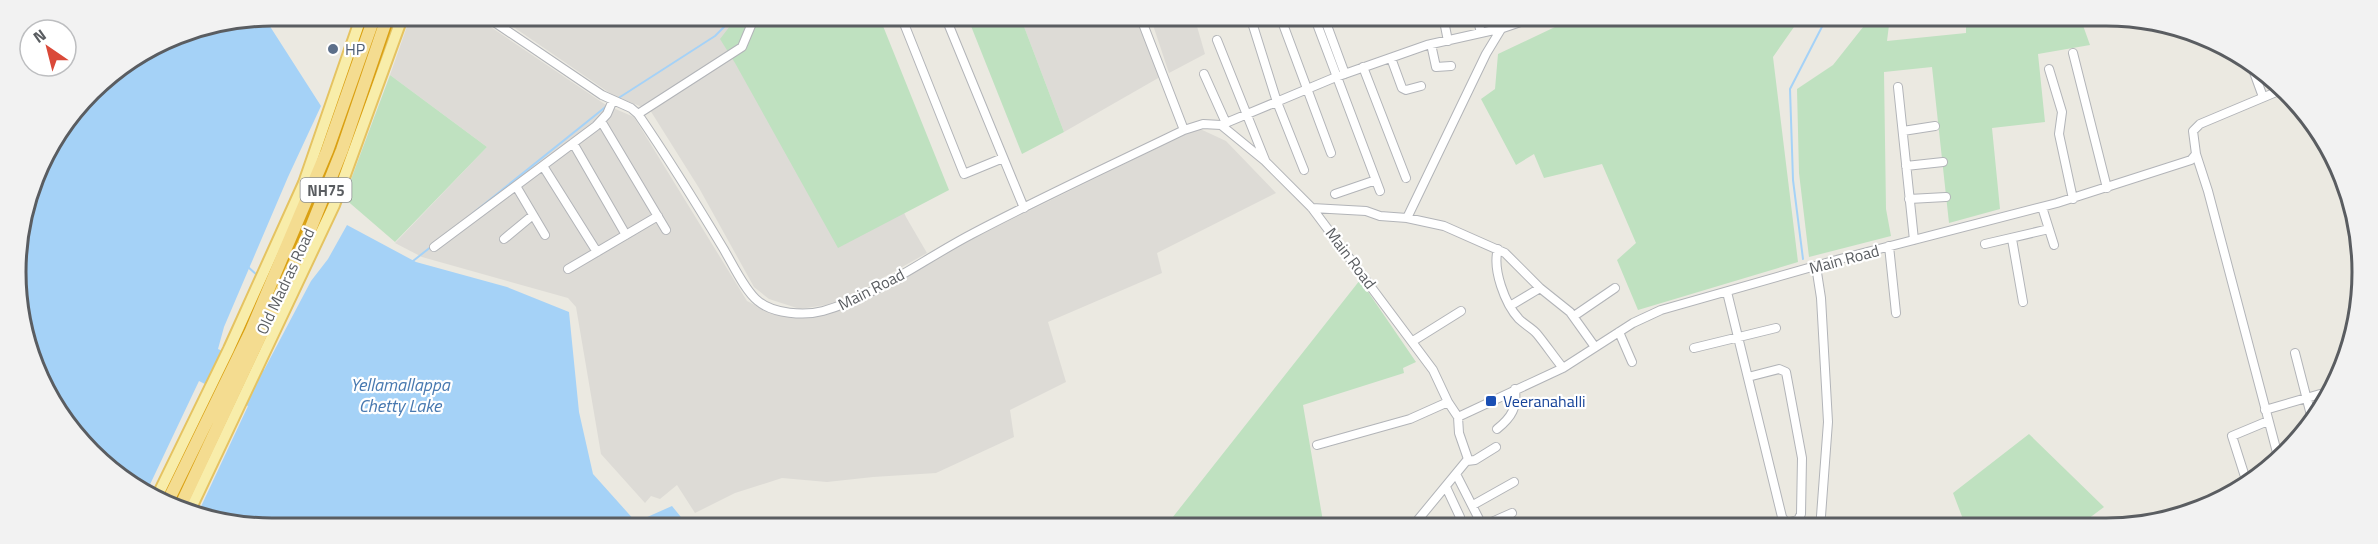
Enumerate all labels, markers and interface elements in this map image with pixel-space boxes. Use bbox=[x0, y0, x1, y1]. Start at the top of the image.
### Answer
north arrow bbox=[18, 18, 78, 78]
text: N bbox=[28, 23, 51, 49]
place label: HP bbox=[345, 37, 365, 61]
marker: HP bbox=[326, 42, 340, 56]
road number: NH75 bbox=[300, 178, 352, 202]
street label: Main Road bbox=[1320, 222, 1382, 294]
street label: Old Madras Road bbox=[250, 224, 320, 338]
street label: Main Road bbox=[1806, 238, 1882, 280]
street label: Main Road bbox=[834, 262, 908, 316]
water label: Yellamallappa Chetty Lake bbox=[350, 371, 451, 419]
place label: Veeranahalli bbox=[1503, 389, 1586, 413]
marker: Veeranahalli bbox=[1484, 394, 1498, 408]

